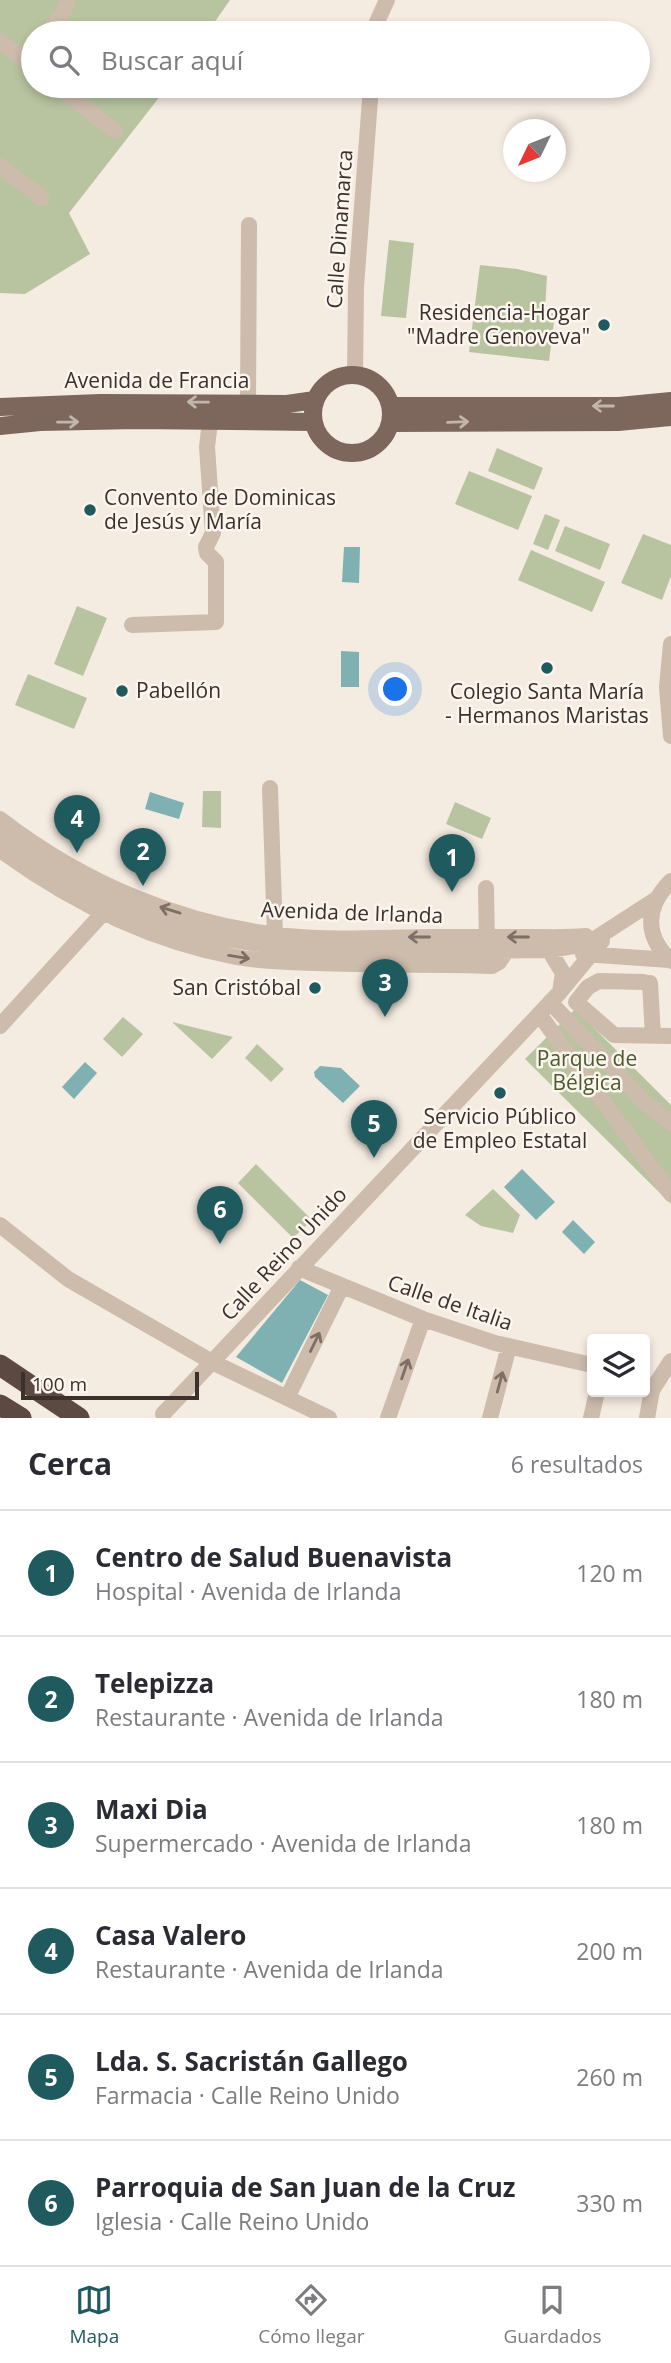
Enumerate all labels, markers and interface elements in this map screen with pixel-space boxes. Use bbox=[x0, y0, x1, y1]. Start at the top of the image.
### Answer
search box bbox=[21, 21, 650, 98]
icon: search bbox=[45, 41, 83, 79]
text: Buscar aquí bbox=[101, 42, 243, 78]
north arrow bbox=[503, 119, 566, 182]
street label: Calle Dinamarca bbox=[319, 149, 359, 309]
place label: Residencia-Hogar "Madre Genoveva" bbox=[407, 298, 590, 350]
marker: Residencia-Hogar "Madre Genoveva" bbox=[596, 317, 612, 333]
street label: Avenida de Francia bbox=[65, 366, 249, 394]
one-way arrow bbox=[187, 395, 210, 409]
one-way arrow bbox=[592, 399, 615, 413]
one-way arrow bbox=[56, 415, 79, 428]
one-way arrow bbox=[446, 416, 469, 429]
place label: Convento de Dominicas de Jesús y María bbox=[104, 483, 336, 535]
marker: Convento de Dominicas de Jesús y María bbox=[82, 502, 98, 518]
marker: Colegio Santa María - Hermanos Maristas bbox=[539, 660, 555, 676]
your location bbox=[378, 672, 412, 706]
place label: Pabellón bbox=[136, 676, 221, 704]
place label: Colegio Santa María - Hermanos Maristas bbox=[445, 677, 649, 729]
marker: Pabellón bbox=[114, 683, 130, 699]
pin: 4 bbox=[54, 795, 100, 853]
pin: 2 bbox=[120, 828, 166, 886]
pin: 1 bbox=[429, 834, 475, 892]
street label: Avenida de Irlanda bbox=[260, 895, 444, 929]
one-way arrow bbox=[159, 903, 181, 916]
one-way arrow bbox=[407, 930, 430, 944]
one-way arrow bbox=[507, 930, 530, 944]
one-way arrow bbox=[227, 951, 250, 964]
pin: 3 bbox=[362, 959, 408, 1017]
place label: San Cristóbal bbox=[172, 973, 301, 1001]
marker: San Cristóbal bbox=[307, 980, 323, 996]
park label: Parque de Bélgica bbox=[537, 1044, 637, 1096]
marker: Servicio Público de Empleo Estatal bbox=[492, 1085, 508, 1101]
pin: 5 bbox=[351, 1100, 397, 1158]
place label: Servicio Público de Empleo Estatal bbox=[413, 1102, 587, 1154]
street label: Calle Reino Unido bbox=[214, 1181, 352, 1326]
pin: 6 bbox=[197, 1186, 243, 1244]
street label: Calle de Italia bbox=[384, 1268, 516, 1336]
one-way arrow bbox=[308, 1332, 322, 1353]
map controls bbox=[587, 1334, 650, 1397]
button: layers bbox=[587, 1334, 650, 1397]
one-way arrow bbox=[400, 1358, 412, 1380]
scale bar bbox=[21, 1369, 200, 1401]
text: 100 m bbox=[32, 1371, 87, 1397]
one-way arrow bbox=[494, 1371, 507, 1393]
text: Cerca bbox=[28, 1443, 112, 1484]
text: 6 resultados bbox=[511, 1448, 643, 1480]
text: Centro de Salud Buenavista bbox=[95, 1539, 452, 1575]
text: 1 bbox=[44, 1557, 58, 1589]
text: 120 m bbox=[576, 1557, 643, 1589]
text: Hospital · Avenida de Irlanda bbox=[95, 1575, 401, 1607]
text: Telepizza bbox=[95, 1665, 214, 1701]
text: 2 bbox=[44, 1683, 58, 1715]
text: 180 m bbox=[576, 1683, 643, 1715]
text: Restaurante · Avenida de Irlanda bbox=[95, 1701, 444, 1733]
text: Maxi Dia bbox=[95, 1791, 208, 1827]
text: 3 bbox=[44, 1809, 58, 1841]
text: 180 m bbox=[576, 1809, 643, 1841]
text: Supermercado · Avenida de Irlanda bbox=[95, 1827, 471, 1859]
text: Casa Valero bbox=[95, 1917, 246, 1953]
text: 4 bbox=[44, 1935, 58, 1967]
text: 200 m bbox=[576, 1935, 643, 1967]
text: Restaurante · Avenida de Irlanda bbox=[95, 1953, 444, 1985]
text: Lda. S. Sacristán Gallego bbox=[95, 2043, 408, 2079]
text: 5 bbox=[44, 2061, 58, 2093]
text: 260 m bbox=[576, 2061, 643, 2093]
text: Farmacia · Calle Reino Unido bbox=[95, 2079, 400, 2111]
text: Parroquia de San Juan de la Cruz bbox=[95, 2169, 515, 2205]
text: 6 bbox=[44, 2187, 58, 2219]
text: 330 m bbox=[576, 2187, 643, 2219]
text: Iglesia · Calle Reino Unido bbox=[95, 2205, 369, 2237]
tab: Mapa bbox=[69, 2281, 119, 2349]
tab: Cómo llegar bbox=[258, 2281, 364, 2349]
tab: Guardados bbox=[503, 2281, 602, 2349]

